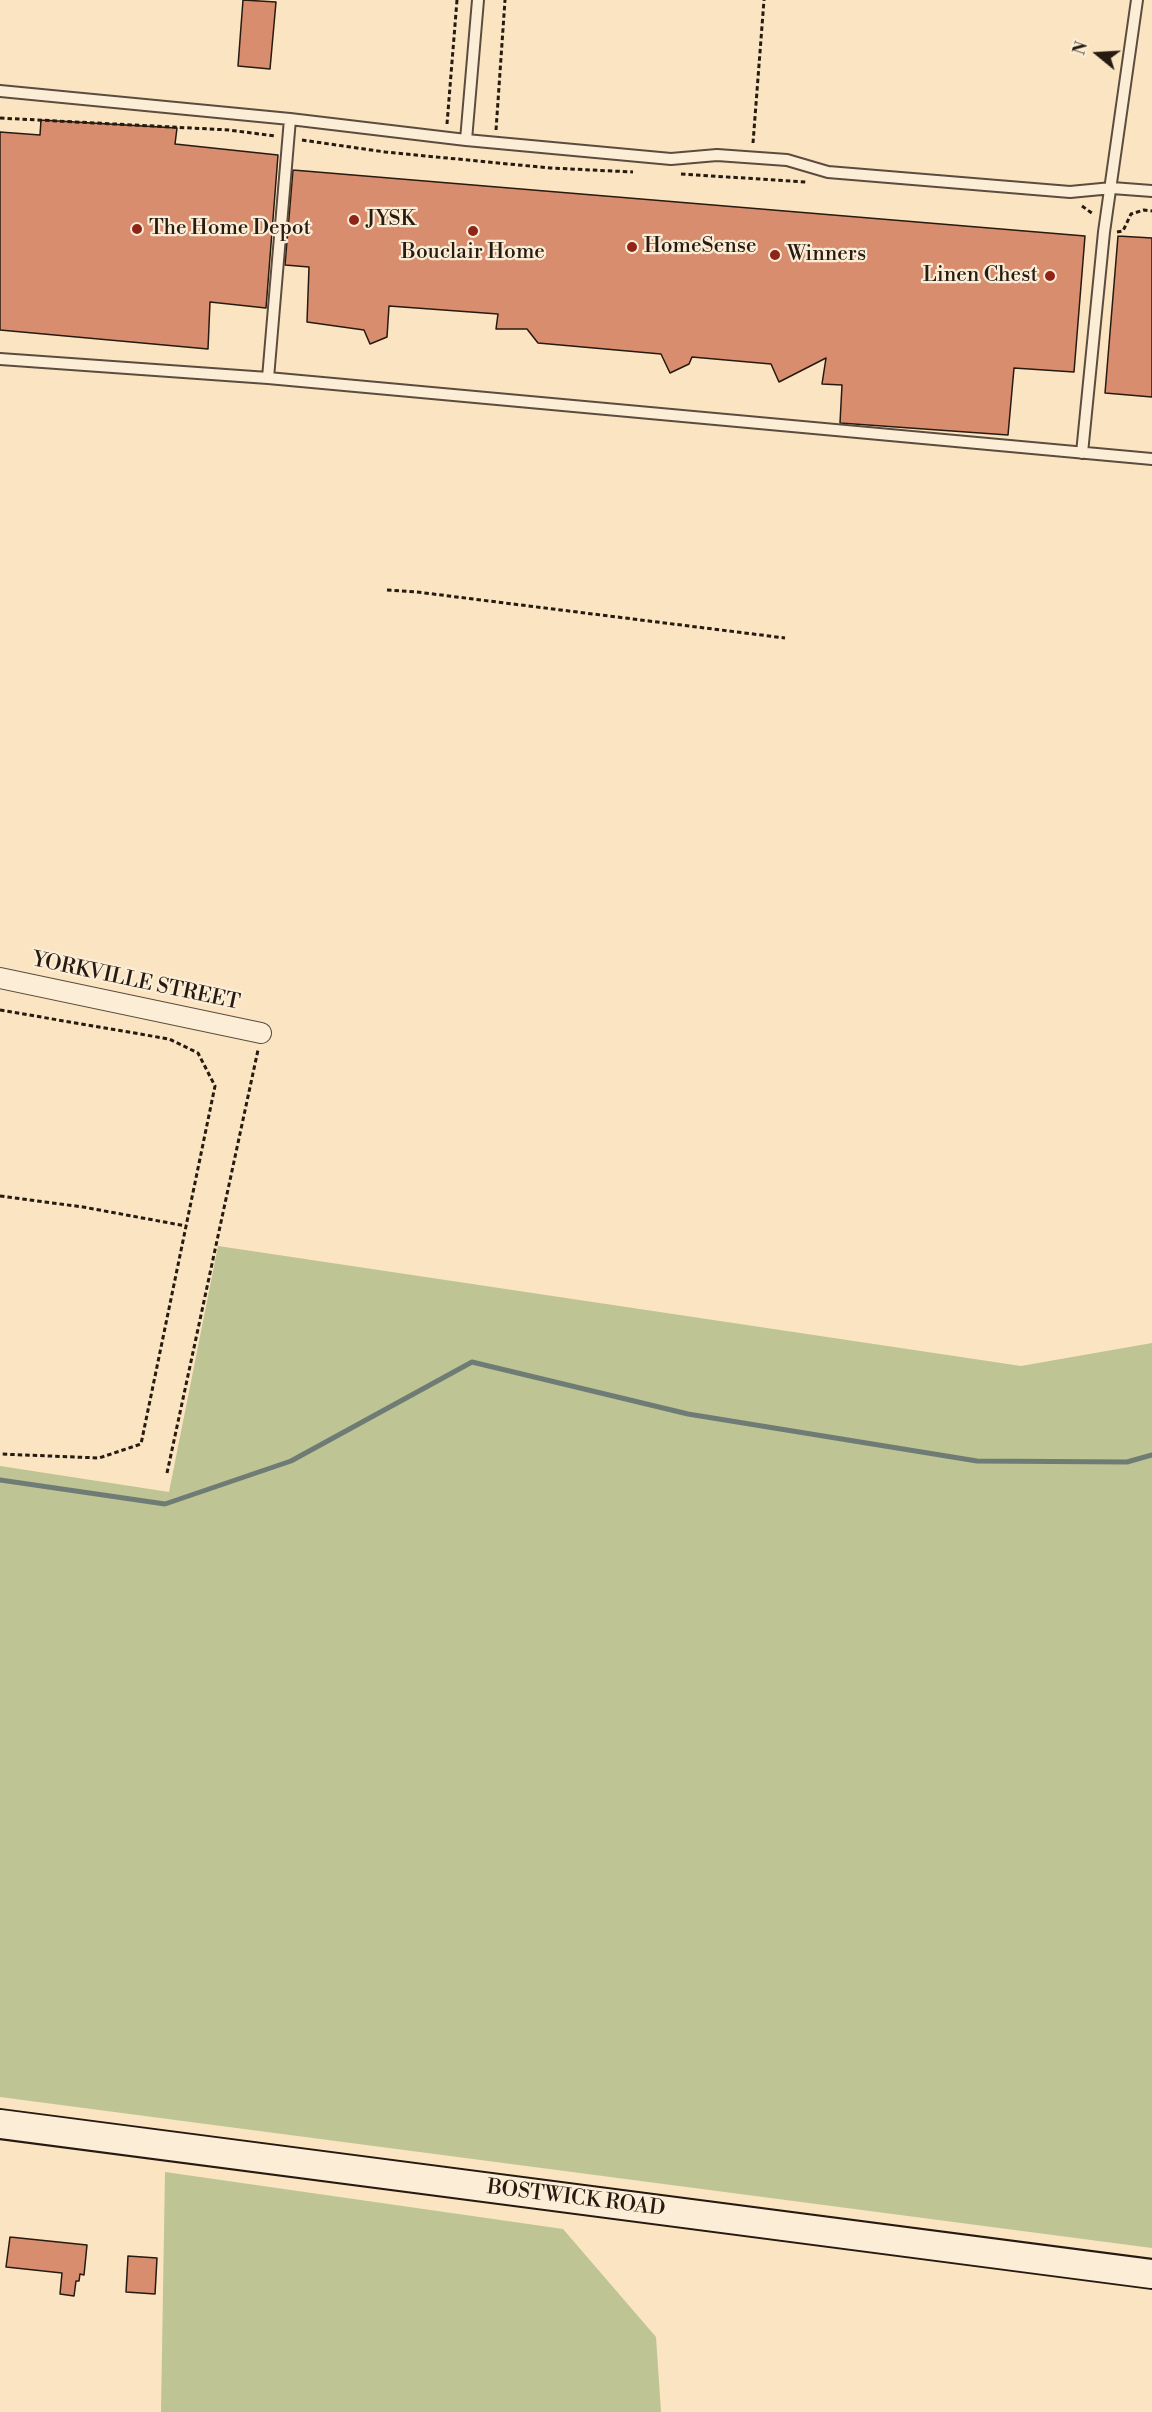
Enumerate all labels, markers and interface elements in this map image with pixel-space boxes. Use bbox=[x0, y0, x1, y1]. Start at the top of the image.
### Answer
north arrow bbox=[1068, 24, 1128, 84]
text: N bbox=[1069, 39, 1092, 58]
place label: JYSK bbox=[366, 207, 416, 233]
marker: JYSK bbox=[347, 213, 361, 227]
place label: The Home Depot bbox=[149, 216, 311, 242]
marker: The Home Depot bbox=[130, 222, 144, 236]
marker: Bouclair Home bbox=[466, 224, 480, 238]
place label: HomeSense bbox=[644, 234, 757, 260]
place label: Bouclair Home bbox=[401, 240, 545, 266]
marker: HomeSense bbox=[625, 240, 639, 254]
place label: Winners bbox=[787, 242, 866, 268]
marker: Winners bbox=[768, 248, 782, 262]
place label: Linen Chest bbox=[923, 263, 1038, 289]
marker: Linen Chest bbox=[1043, 269, 1057, 283]
street label: YORKVILLE STREET bbox=[30, 948, 242, 1016]
street label: BOSTWICK ROAD bbox=[486, 2176, 666, 2222]

